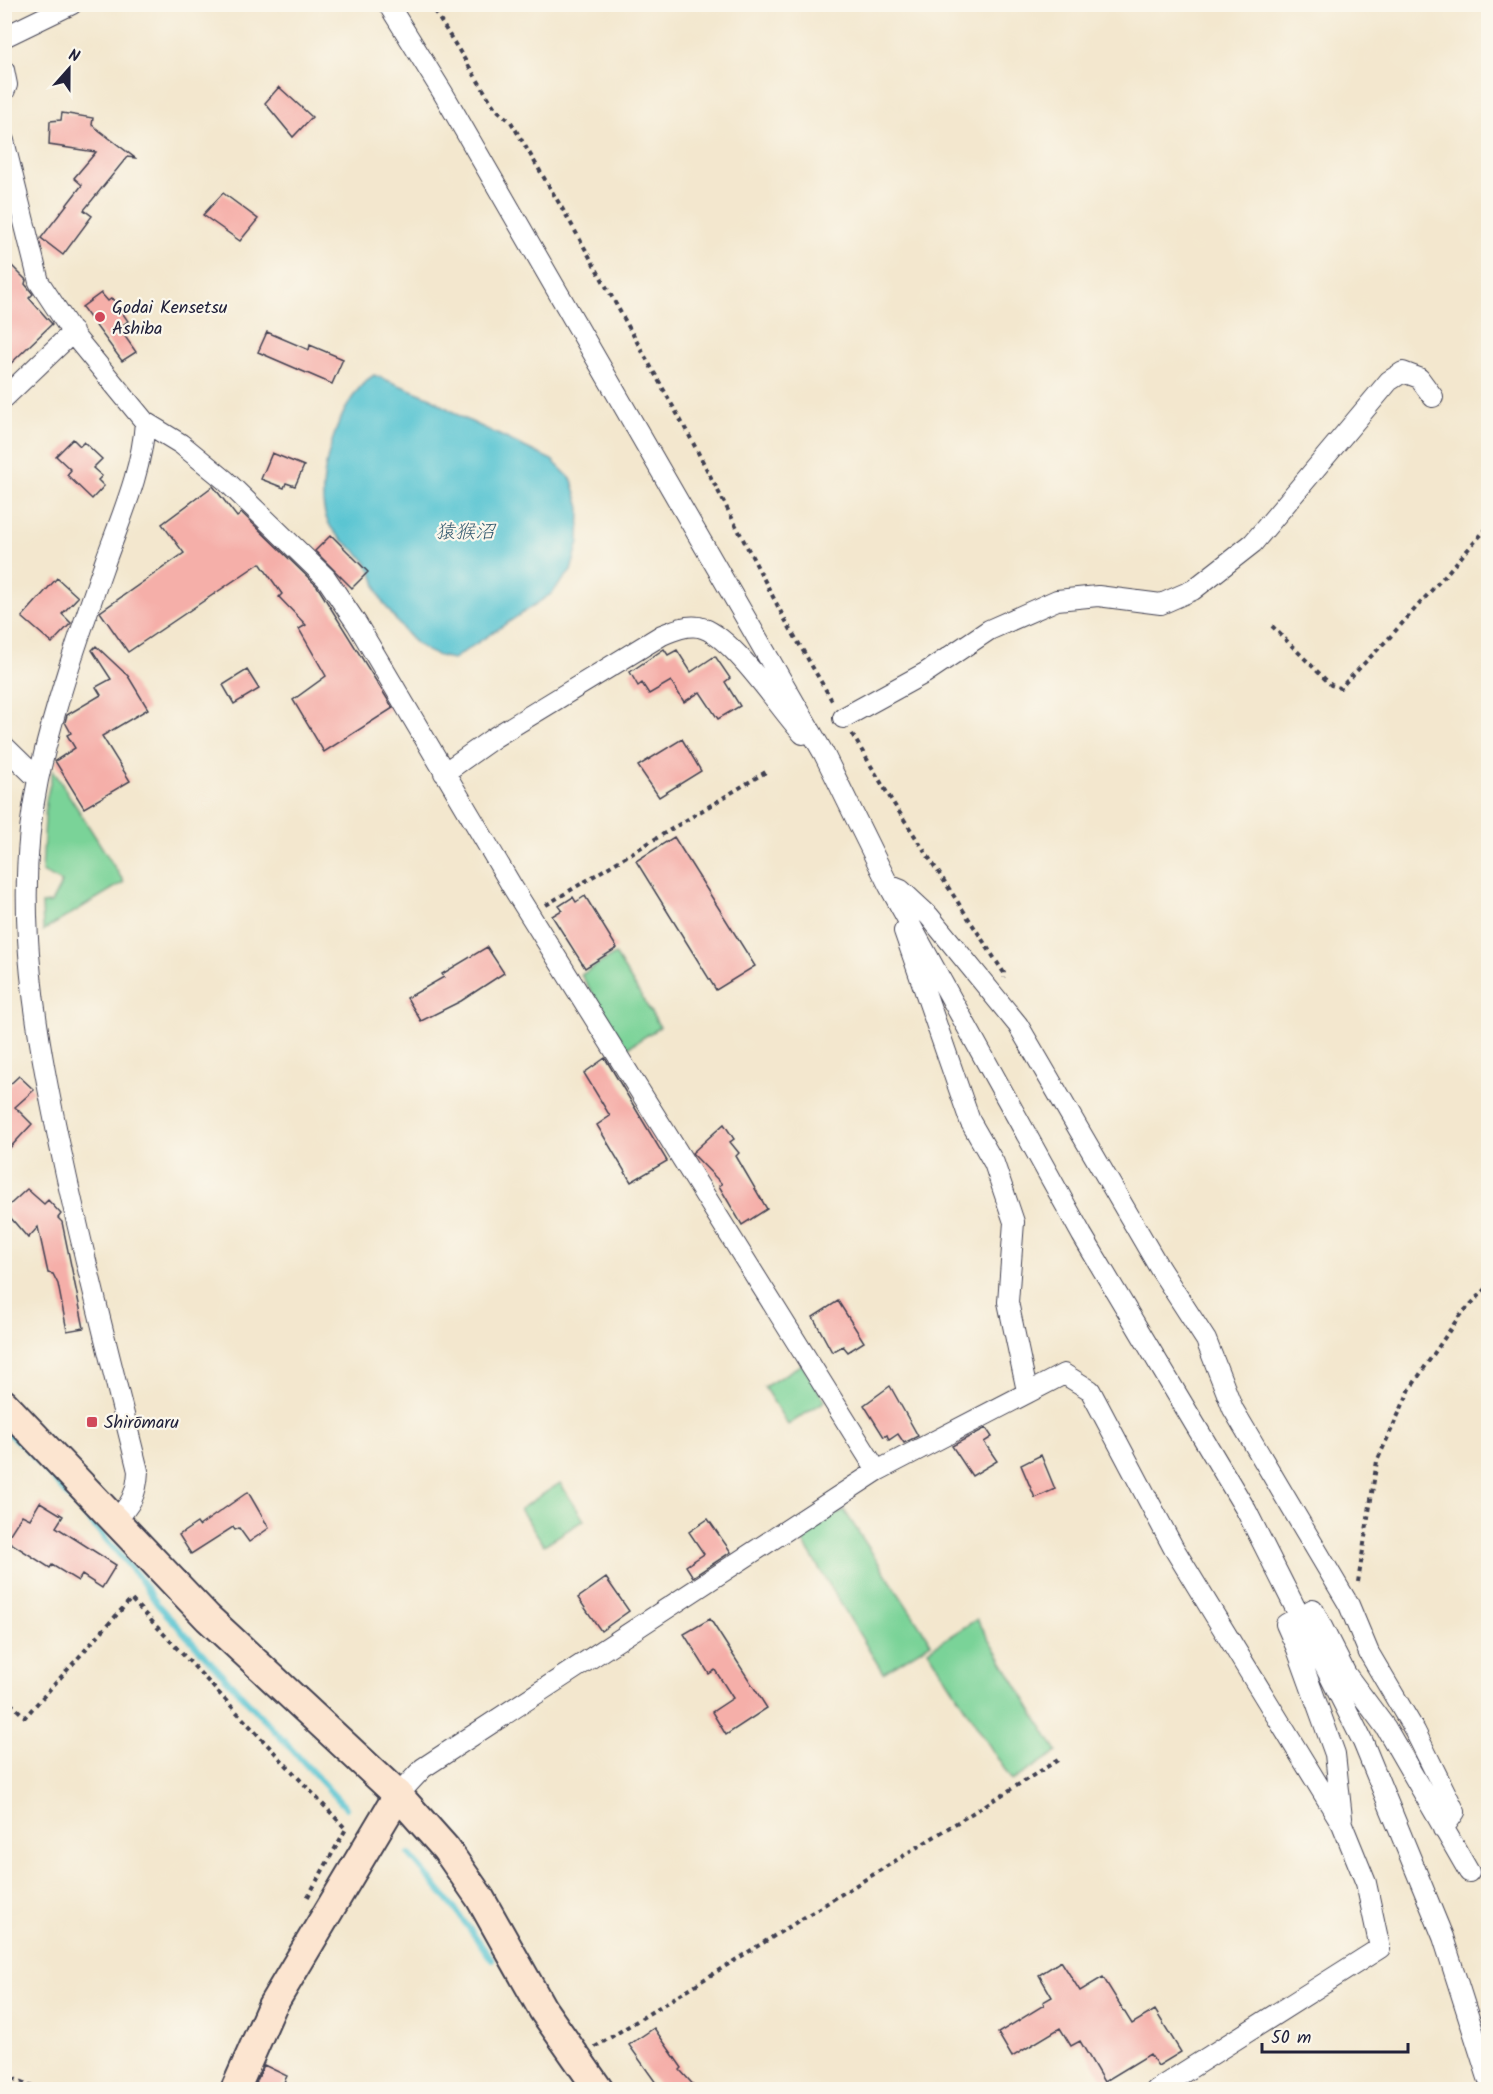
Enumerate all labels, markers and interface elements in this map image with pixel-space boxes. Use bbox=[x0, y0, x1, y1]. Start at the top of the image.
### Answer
north arrow bbox=[39, 39, 99, 99]
text: N bbox=[65, 43, 83, 70]
place label: Godai Kensetsu Ashiba bbox=[112, 294, 228, 344]
marker: Godai Kensetsu Ashiba bbox=[93, 310, 107, 324]
water label: 猿猴沼 bbox=[435, 517, 497, 549]
place label: Shirōmaru bbox=[104, 1409, 179, 1438]
marker: Shirōmaru bbox=[85, 1415, 99, 1429]
scale bar bbox=[1262, 2016, 1408, 2054]
text: 50 m bbox=[1271, 2024, 1311, 2053]

